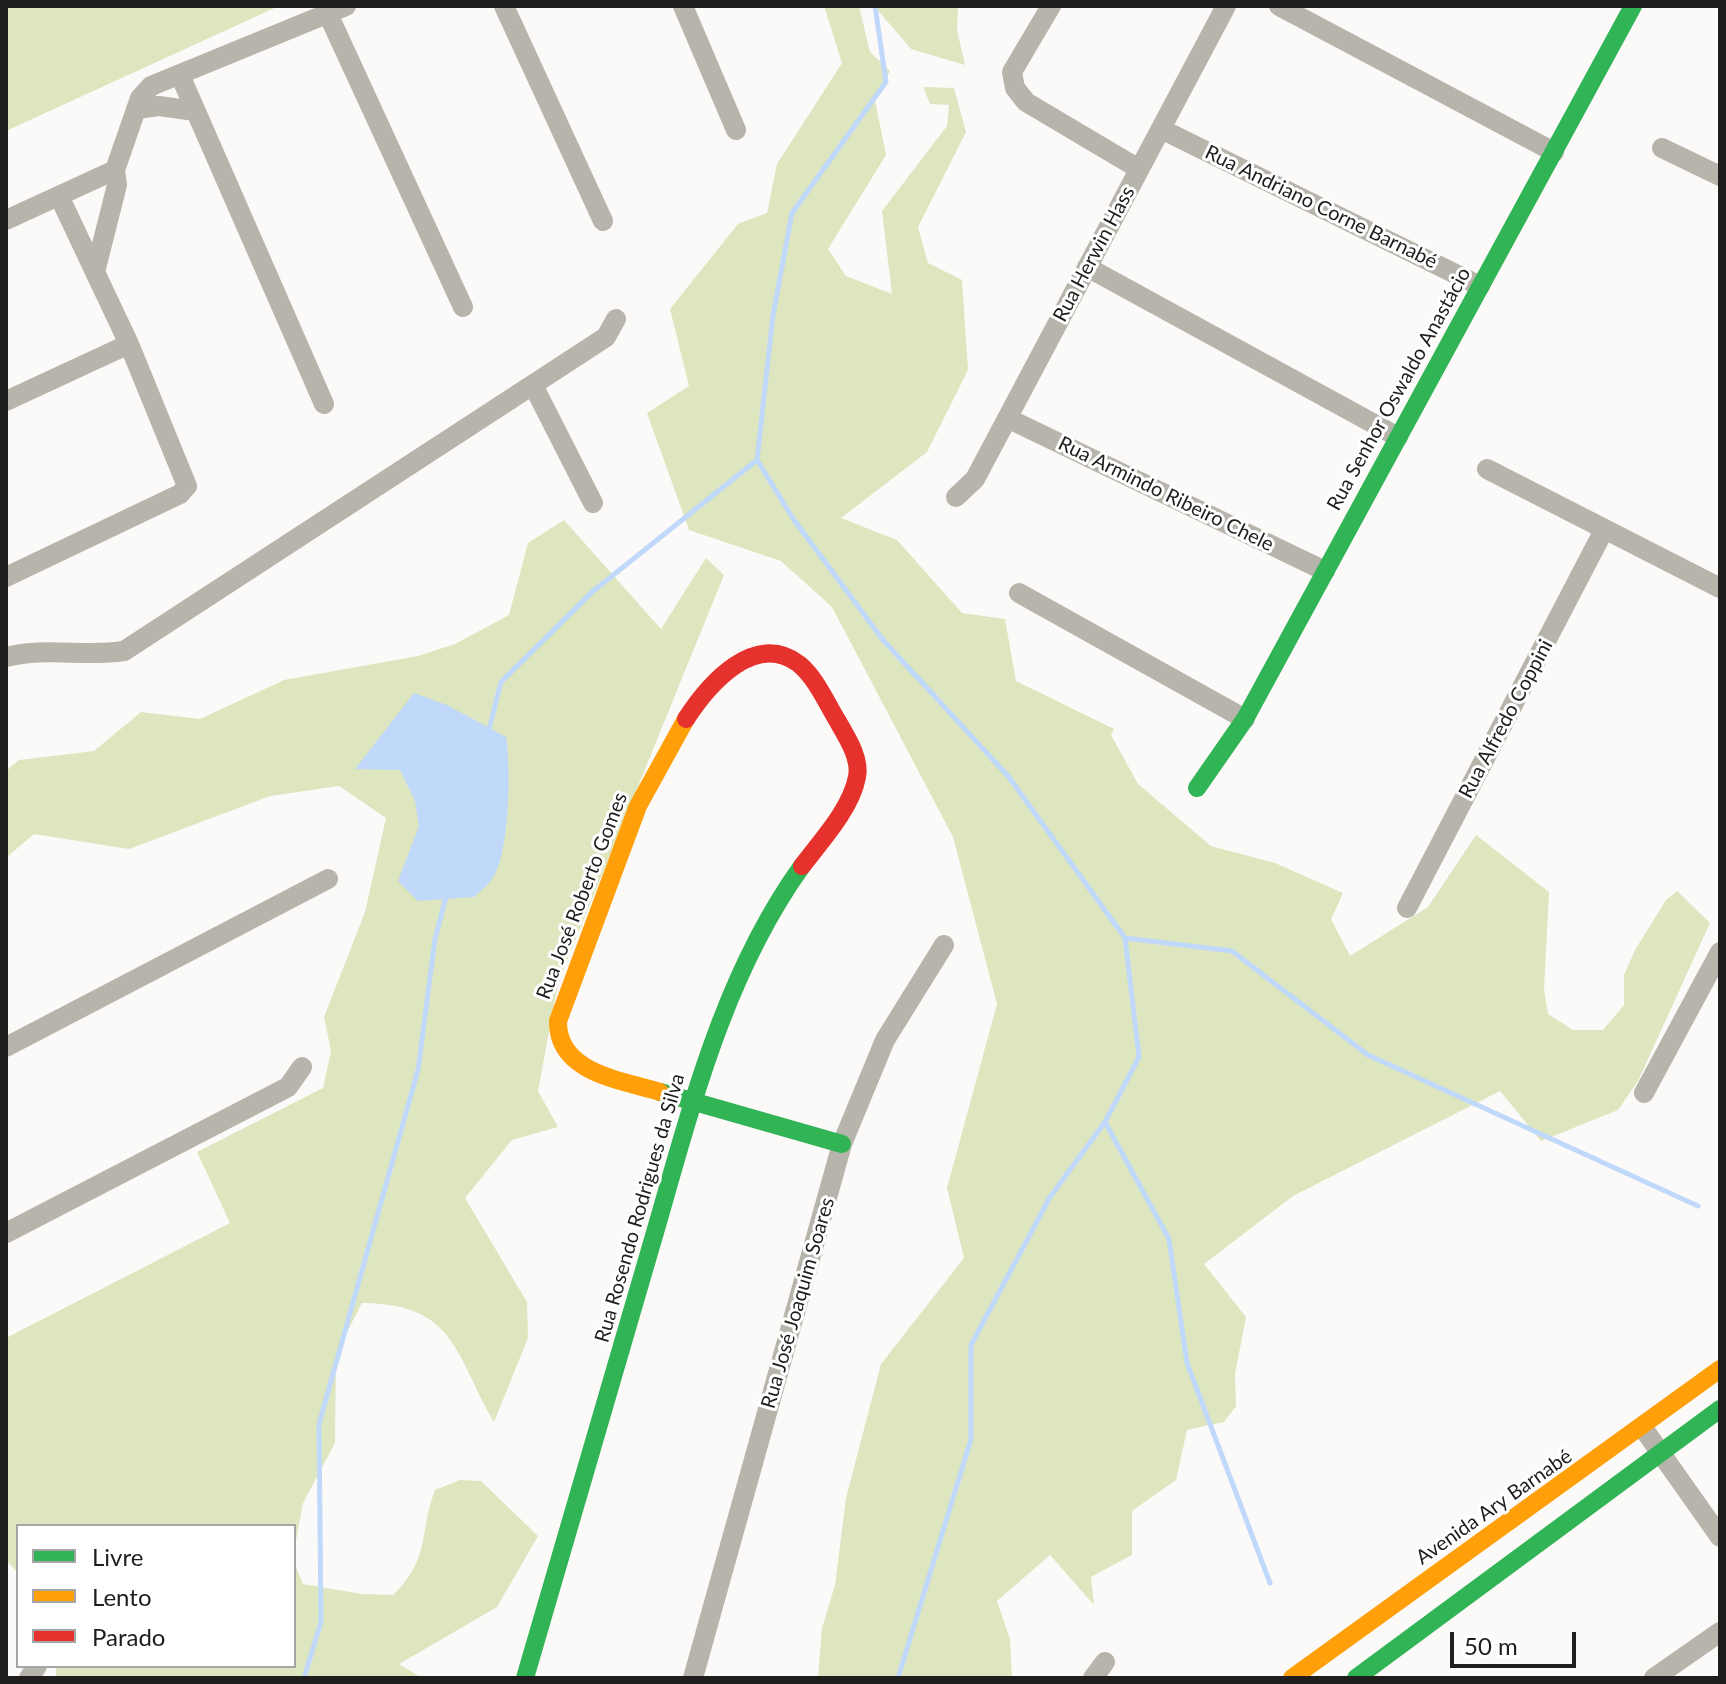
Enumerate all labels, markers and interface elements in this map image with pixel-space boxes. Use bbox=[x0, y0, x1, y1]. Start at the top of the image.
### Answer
street label: Rua Andriano Corne Barnabé bbox=[1201, 140, 1441, 274]
street label: Rua Herwin Hass bbox=[1048, 182, 1140, 326]
street label: Rua Senhor Oswaldo Anastácio bbox=[1322, 263, 1476, 515]
street label: Rua Armindo Ribeiro Chele bbox=[1054, 431, 1278, 557]
street label: Rua Alfredo Coppini bbox=[1454, 636, 1558, 802]
street label: Rua José Roberto Gomes bbox=[531, 789, 633, 1003]
street label: Rua Rosendo Rodrigues da Silva bbox=[590, 1071, 690, 1345]
street label: Rua José Joaquim Soares bbox=[756, 1195, 840, 1411]
street label: Avenida Ary Barnabé bbox=[1412, 1444, 1576, 1570]
legend bbox=[16, 1524, 296, 1668]
text: Livre bbox=[92, 1542, 143, 1571]
text: Lento bbox=[92, 1582, 152, 1611]
scale bar bbox=[1454, 1616, 1580, 1666]
text: Parado bbox=[92, 1622, 165, 1651]
text: 50 m bbox=[1464, 1631, 1518, 1660]

